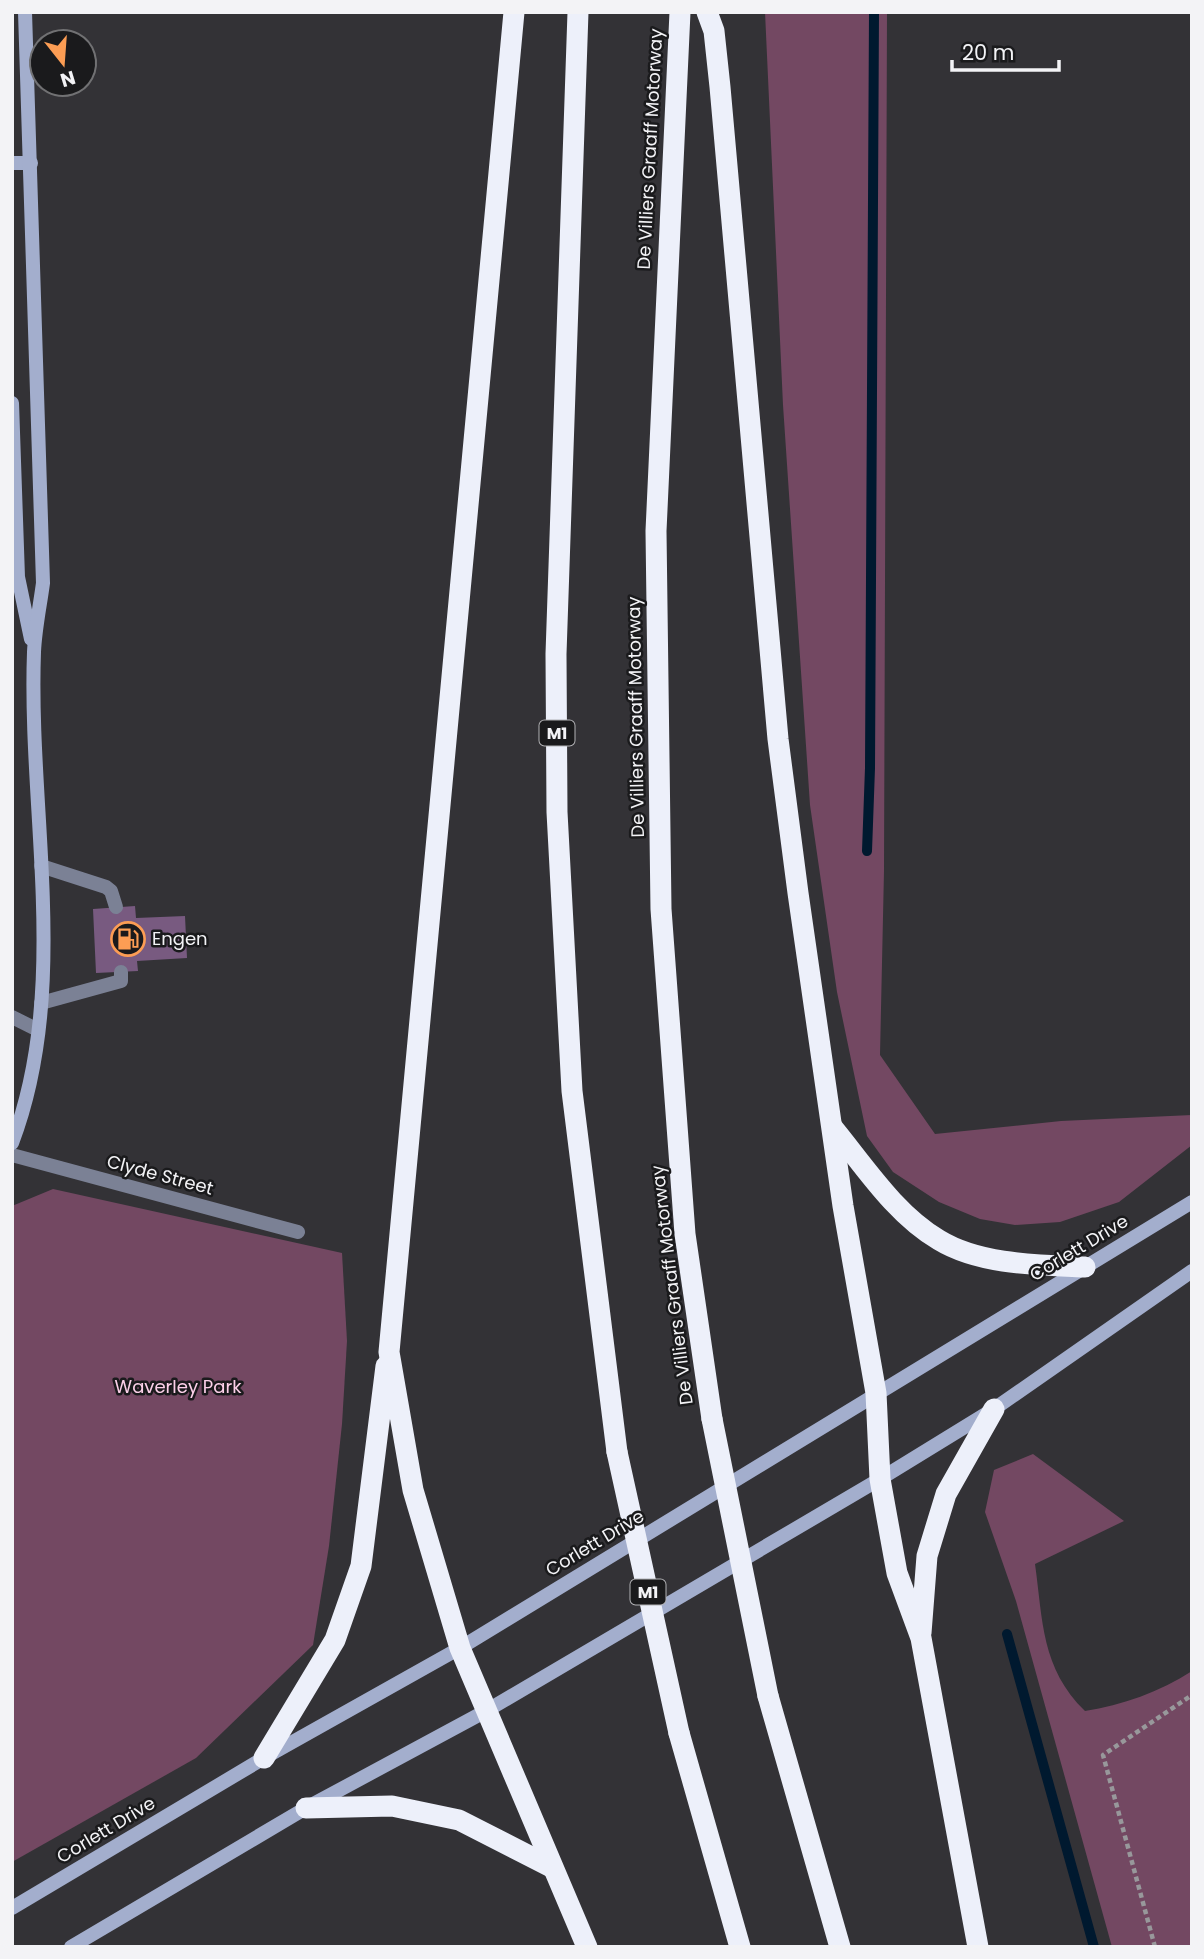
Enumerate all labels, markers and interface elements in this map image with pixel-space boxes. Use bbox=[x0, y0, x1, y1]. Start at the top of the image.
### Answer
north arrow bbox=[28, 28, 98, 98]
street label: De Villiers Graaff Motorway bbox=[631, 28, 668, 270]
scale bar bbox=[952, 28, 1059, 72]
text: 20 m bbox=[962, 38, 1015, 67]
text: N bbox=[57, 64, 79, 94]
street label: De Villiers Graaff Motorway bbox=[621, 596, 650, 838]
road number: M1 bbox=[540, 720, 574, 746]
fuel station icon: Engen bbox=[109, 920, 147, 958]
place label: Engen bbox=[152, 926, 208, 951]
street label: Clyde Street bbox=[104, 1148, 216, 1201]
street label: De Villiers Graaff Motorway bbox=[644, 1164, 699, 1406]
street label: Corlett Drive bbox=[1025, 1208, 1133, 1287]
park label: Waverley Park bbox=[115, 1374, 242, 1399]
street label: Corlett Drive bbox=[541, 1503, 649, 1582]
road number: M1 bbox=[630, 1580, 666, 1604]
street label: Corlett Drive bbox=[52, 1790, 160, 1869]

